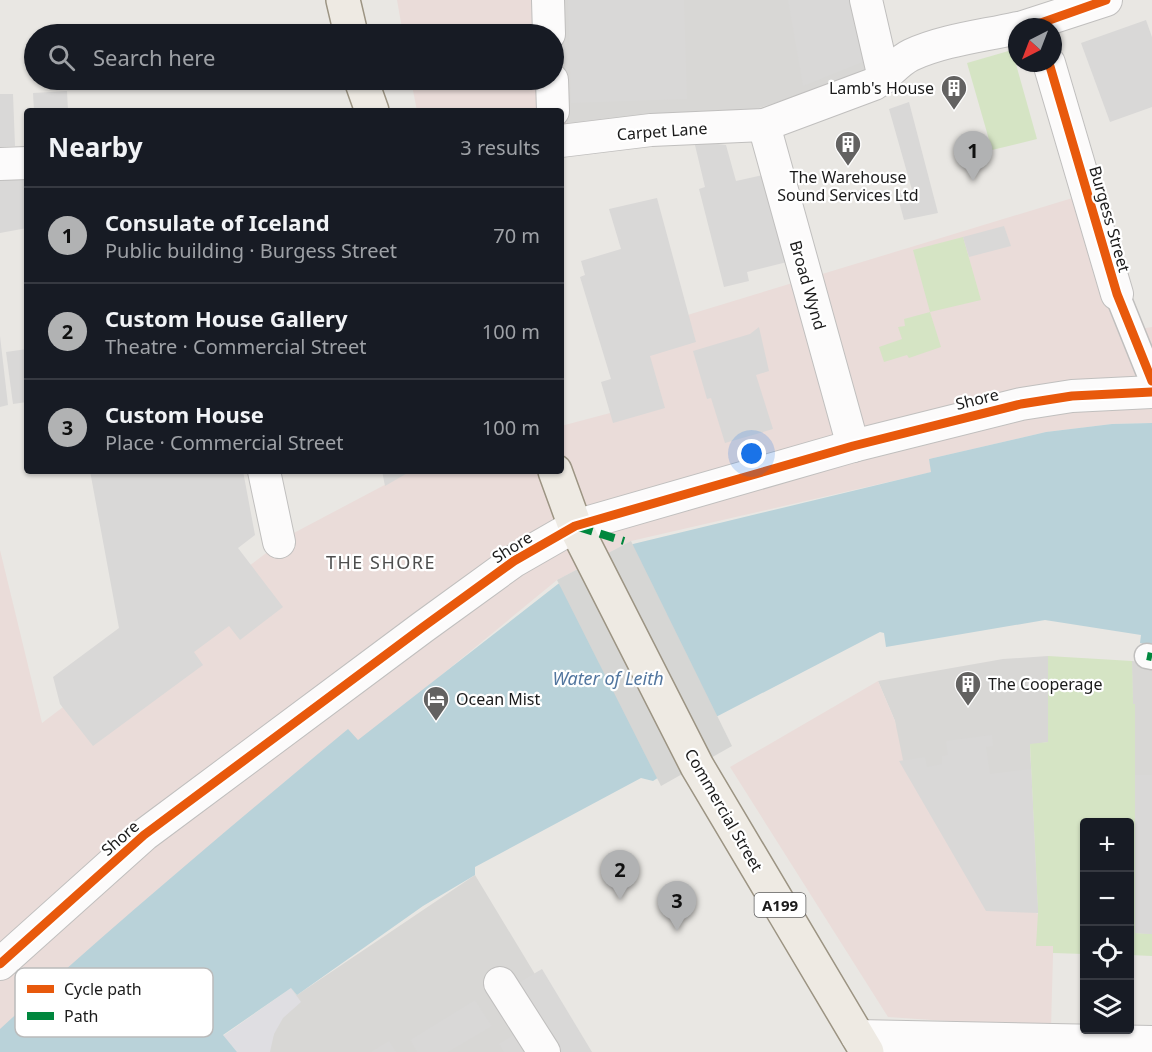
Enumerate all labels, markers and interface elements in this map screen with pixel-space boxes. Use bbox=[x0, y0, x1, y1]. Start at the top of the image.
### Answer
north arrow bbox=[1008, 18, 1062, 72]
search box bbox=[24, 24, 564, 90]
icon: search bbox=[45, 41, 78, 74]
text: Search here bbox=[93, 42, 215, 72]
building icon: Lamb's House bbox=[939, 73, 969, 111]
place label: Lamb's House bbox=[829, 77, 934, 99]
street label: Carpet Lane bbox=[616, 117, 708, 145]
text: Nearby bbox=[48, 129, 143, 165]
building icon: The Warehouse Sound Services Ltd bbox=[833, 129, 863, 167]
pin: 1 bbox=[954, 132, 992, 181]
text: 3 results bbox=[460, 134, 540, 161]
street label: Burgess Street bbox=[1084, 163, 1136, 275]
place label: The Warehouse Sound Services Ltd bbox=[777, 166, 919, 206]
text: Consulate of Iceland bbox=[105, 207, 330, 237]
text: 1 bbox=[62, 222, 73, 249]
text: 70 m bbox=[493, 222, 540, 249]
text: Public building · Burgess Street bbox=[105, 237, 397, 264]
street label: Broad Wynd bbox=[785, 238, 831, 332]
text: Custom House Gallery bbox=[105, 303, 347, 333]
text: 2 bbox=[62, 318, 73, 345]
text: 100 m bbox=[482, 318, 540, 345]
text: Theatre · Commercial Street bbox=[105, 333, 367, 360]
street label: Shore bbox=[953, 383, 1001, 415]
text: Custom House bbox=[105, 399, 264, 429]
text: 3 bbox=[62, 414, 73, 441]
text: 100 m bbox=[482, 414, 540, 441]
text: Place · Commercial Street bbox=[105, 429, 344, 456]
your location bbox=[737, 439, 766, 468]
street label: Shore bbox=[488, 526, 536, 568]
district label: THE SHORE bbox=[326, 550, 436, 574]
water label: Water of Leith bbox=[552, 666, 664, 690]
building icon: The Cooperage bbox=[953, 669, 983, 707]
place label: The Cooperage bbox=[988, 673, 1102, 695]
hotel icon: Ocean Mist bbox=[421, 684, 451, 722]
place label: Ocean Mist bbox=[456, 688, 541, 710]
street label: Commercial Street bbox=[680, 744, 768, 876]
street label: Shore bbox=[96, 815, 144, 861]
map controls bbox=[1080, 818, 1134, 1034]
button: + bbox=[1080, 818, 1134, 872]
pin: 2 bbox=[600, 850, 640, 900]
button: − bbox=[1080, 872, 1134, 926]
pin: 3 bbox=[658, 882, 696, 931]
road number: A199 bbox=[754, 893, 806, 917]
button: locate bbox=[1080, 926, 1134, 980]
legend bbox=[15, 968, 213, 1037]
text: Cycle path bbox=[64, 978, 142, 1000]
button: layers bbox=[1080, 980, 1134, 1034]
text: Path bbox=[64, 1005, 98, 1027]

